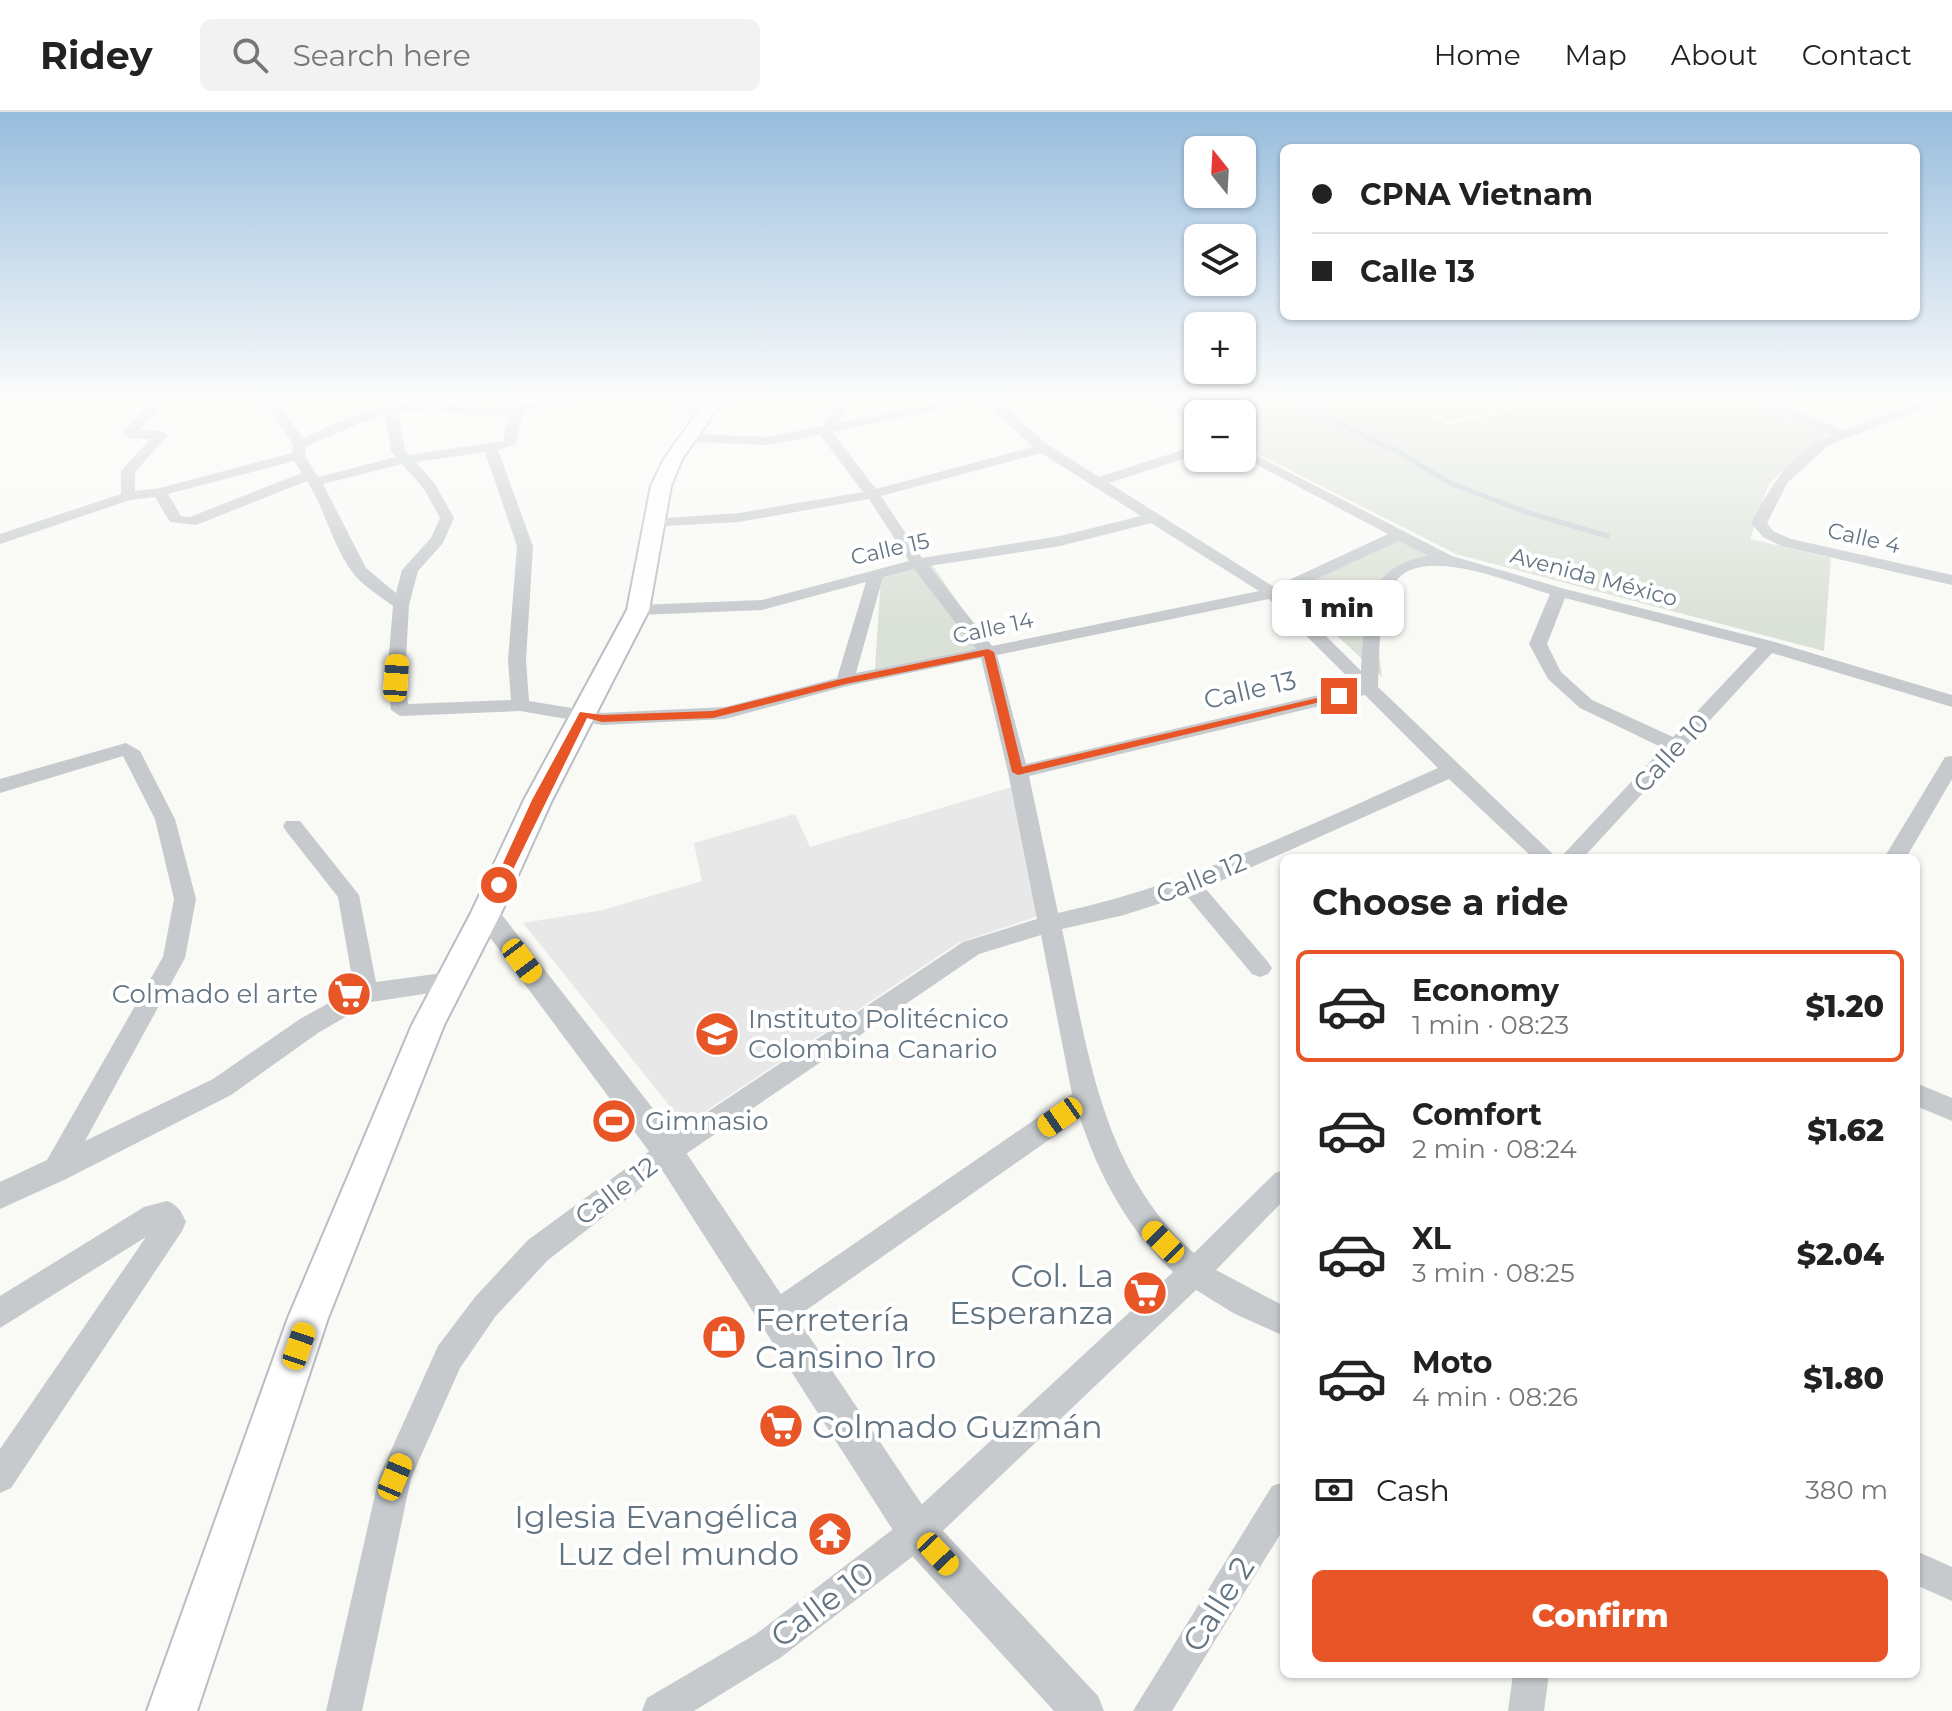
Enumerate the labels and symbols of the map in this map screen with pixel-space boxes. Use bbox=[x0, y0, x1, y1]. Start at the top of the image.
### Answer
north arrow bbox=[1184, 136, 1256, 208]
street label: Calle 4 bbox=[1825, 517, 1903, 560]
street label: Calle 15 bbox=[848, 527, 932, 571]
street label: Avenida México bbox=[1507, 542, 1681, 612]
callout: 1 min bbox=[1273, 580, 1405, 636]
street label: Calle 14 bbox=[950, 606, 1036, 650]
car bbox=[382, 653, 410, 703]
street label: Calle 13 bbox=[1201, 664, 1299, 716]
route end bbox=[1321, 678, 1357, 714]
street label: Calle 10 bbox=[1626, 707, 1716, 799]
street label: Calle 12 bbox=[1151, 846, 1251, 910]
route start bbox=[481, 867, 517, 903]
car bbox=[498, 935, 546, 987]
supermarket icon: Colmado el arte bbox=[325, 970, 373, 1018]
place label: Colmado el arte bbox=[112, 978, 318, 1010]
place label: Instituto Politécnico Colombina Canario bbox=[748, 1003, 1009, 1065]
school or university icon: Instituto Politécnico Colombina Canario bbox=[693, 1010, 741, 1058]
car bbox=[1033, 1093, 1087, 1141]
sports icon: Gimnasio bbox=[590, 1097, 638, 1145]
place label: Gimnasio bbox=[645, 1105, 769, 1137]
street label: Calle 12 bbox=[569, 1150, 663, 1232]
car bbox=[1138, 1217, 1188, 1267]
place label: Col. La Esperanza bbox=[949, 1256, 1114, 1332]
supermarket icon: Col. La Esperanza bbox=[1121, 1269, 1169, 1317]
place label: Ferretería Cansino 1ro bbox=[755, 1300, 936, 1376]
shop icon: Ferretería Cansino 1ro bbox=[700, 1313, 748, 1361]
car bbox=[280, 1319, 318, 1373]
supermarket icon: Colmado Guzmán bbox=[757, 1402, 805, 1450]
place label: Colmado Guzmán bbox=[812, 1407, 1103, 1446]
car bbox=[375, 1450, 415, 1504]
place label: Iglesia Evangélica Luz del mundo bbox=[514, 1497, 799, 1573]
temple icon: Iglesia Evangélica Luz del mundo bbox=[806, 1510, 854, 1558]
car bbox=[913, 1528, 963, 1580]
street label: Calle 2 bbox=[1174, 1549, 1262, 1659]
street label: Calle 10 bbox=[763, 1553, 881, 1655]

